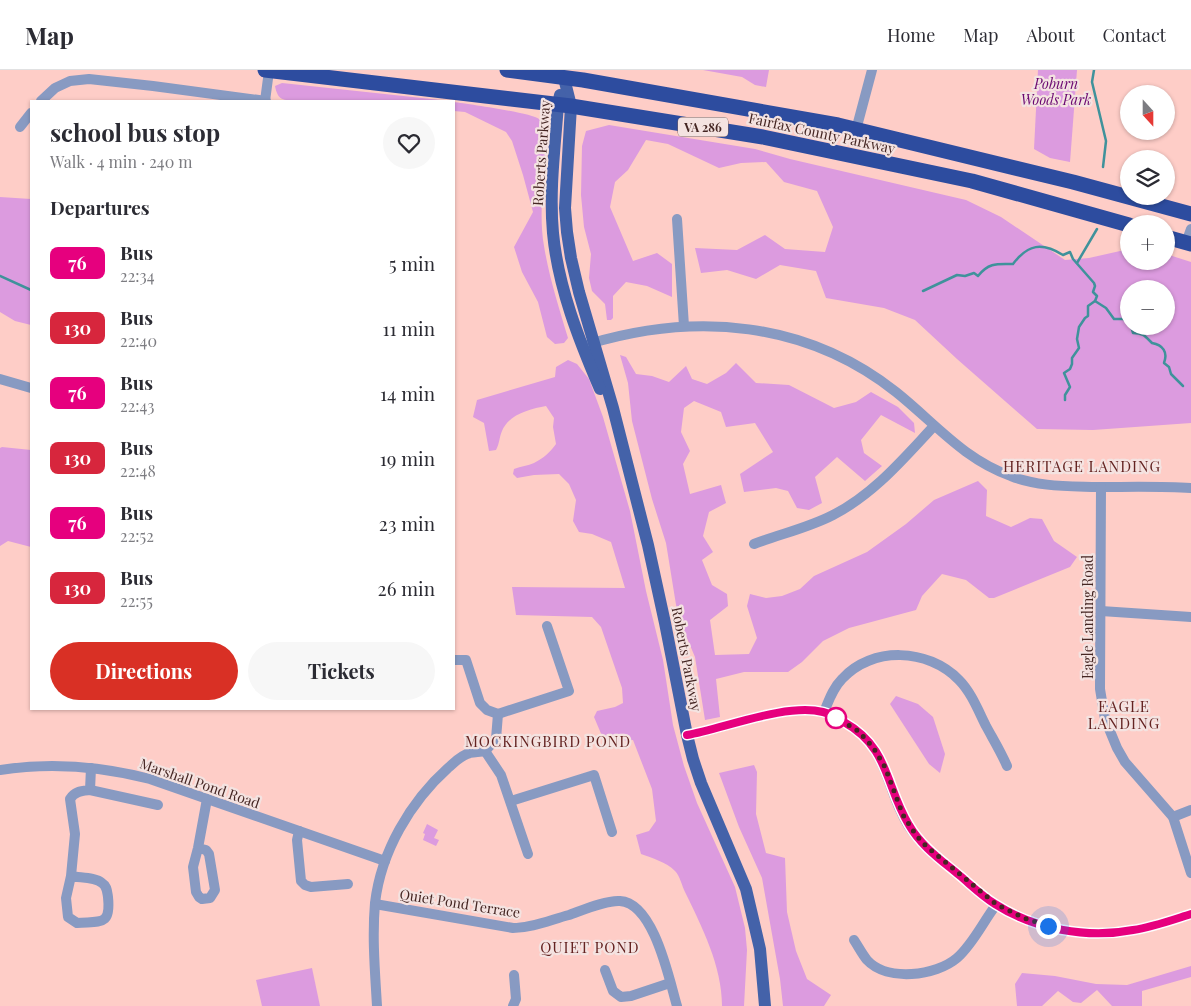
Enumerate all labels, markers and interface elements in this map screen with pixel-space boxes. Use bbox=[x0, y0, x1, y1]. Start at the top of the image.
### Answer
text: Map bbox=[25, 19, 74, 51]
text: Home bbox=[887, 23, 935, 47]
text: Map bbox=[963, 23, 998, 47]
text: About bbox=[1026, 23, 1075, 47]
text: Contact bbox=[1103, 23, 1166, 47]
park label: Poburn Woods Park bbox=[1021, 74, 1091, 109]
north arrow bbox=[1120, 85, 1175, 140]
map controls bbox=[1120, 85, 1175, 335]
street label: Roberts Parkway bbox=[528, 99, 554, 207]
street label: Fairfax County Parkway bbox=[747, 108, 897, 158]
text: school bus stop bbox=[50, 116, 220, 148]
button: heart bbox=[383, 117, 435, 169]
road number: VA 286 bbox=[678, 118, 728, 136]
button: layers bbox=[1120, 150, 1175, 205]
text: Walk · 4 min · 240 m bbox=[50, 151, 193, 172]
text: Departures bbox=[50, 194, 150, 220]
button: + bbox=[1120, 215, 1175, 270]
text: Bus bbox=[120, 239, 153, 265]
text: 5 min bbox=[389, 250, 435, 276]
text: 76 bbox=[68, 251, 87, 275]
text: 22:34 bbox=[120, 265, 155, 286]
button: − bbox=[1120, 280, 1175, 335]
text: Bus bbox=[120, 304, 153, 330]
text: 11 min bbox=[382, 315, 435, 341]
text: 130 bbox=[64, 316, 91, 340]
text: 22:40 bbox=[120, 330, 157, 351]
text: Bus bbox=[120, 369, 153, 395]
text: 14 min bbox=[380, 380, 435, 406]
text: 76 bbox=[68, 381, 87, 405]
text: 22:43 bbox=[120, 395, 154, 416]
text: Bus bbox=[120, 434, 153, 460]
text: 19 min bbox=[380, 445, 435, 471]
text: 130 bbox=[64, 446, 91, 470]
district label: HERITAGE LANDING bbox=[1003, 456, 1161, 476]
text: 22:48 bbox=[120, 460, 156, 481]
text: Bus bbox=[120, 499, 153, 525]
text: 23 min bbox=[379, 510, 435, 536]
text: 76 bbox=[68, 511, 87, 535]
text: 22:52 bbox=[120, 525, 154, 546]
street label: Eagle Landing Road bbox=[1078, 555, 1097, 679]
text: Bus bbox=[120, 564, 153, 590]
text: 26 min bbox=[378, 575, 435, 601]
text: 130 bbox=[64, 576, 91, 600]
text: 22:55 bbox=[120, 590, 153, 611]
street label: Roberts Parkway bbox=[668, 605, 706, 713]
button: Directions bbox=[50, 642, 238, 700]
button: Tickets bbox=[248, 642, 435, 700]
district label: EAGLE LANDING bbox=[1088, 696, 1160, 733]
unlabelled marker bbox=[825, 707, 847, 729]
district label: MOCKINGBIRD POND bbox=[465, 731, 631, 751]
street label: Marshall Pond Road bbox=[137, 754, 263, 812]
street label: Quiet Pond Terrace bbox=[398, 884, 522, 922]
your location bbox=[1036, 914, 1061, 939]
district label: QUIET POND bbox=[540, 937, 640, 957]

